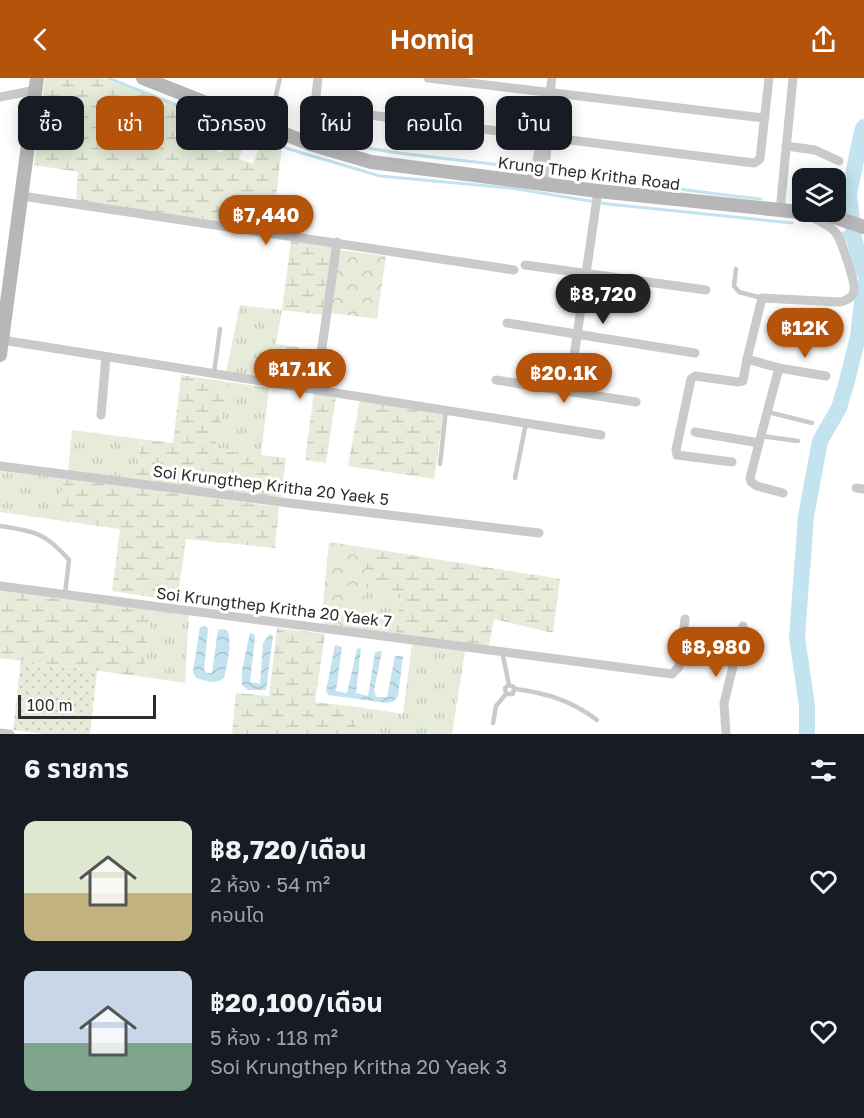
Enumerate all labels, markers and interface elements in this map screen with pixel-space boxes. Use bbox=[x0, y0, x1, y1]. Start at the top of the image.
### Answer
icon: back bbox=[24, 23, 57, 56]
text: Homiq bbox=[390, 23, 474, 55]
icon: share bbox=[807, 23, 840, 56]
chip: ซื้อ bbox=[18, 96, 84, 150]
chip: เช่า bbox=[96, 96, 164, 150]
chip: ตัวกรอง bbox=[176, 96, 288, 150]
chip: ใหม่ bbox=[300, 96, 373, 150]
chip: คอนโด bbox=[385, 96, 484, 150]
chip: บ้าน bbox=[496, 96, 572, 150]
street label: Krung Thep Kritha Road bbox=[497, 152, 681, 194]
map controls bbox=[792, 168, 846, 222]
button: layers bbox=[792, 168, 846, 222]
pin: ฿7,440 bbox=[217, 195, 315, 246]
text: ฿7,440 bbox=[233, 202, 299, 226]
pin: ฿8,720 bbox=[554, 274, 652, 325]
text: ฿8,720 bbox=[570, 281, 636, 305]
pin: ฿12K bbox=[769, 308, 841, 359]
text: ฿12K bbox=[781, 315, 829, 339]
pin: ฿17.1K bbox=[251, 349, 349, 400]
pin: ฿20.1K bbox=[515, 353, 613, 404]
text: ฿17.1K bbox=[268, 356, 332, 380]
text: ฿20.1K bbox=[530, 360, 598, 384]
street label: Soi Krungthep Kritha 20 Yaek 5 bbox=[152, 461, 390, 509]
street label: Soi Krungthep Kritha 20 Yaek 7 bbox=[155, 583, 393, 631]
pin: ฿8,980 bbox=[667, 627, 765, 678]
text: ฿8,980 bbox=[681, 634, 751, 658]
scale bar bbox=[18, 692, 156, 720]
text: 100 m bbox=[27, 695, 73, 715]
text: 6 รายการ bbox=[24, 753, 129, 784]
icon: filters bbox=[807, 754, 840, 787]
text: ฿8,720/เดือน bbox=[210, 834, 367, 865]
icon: home bbox=[72, 845, 144, 917]
icon: heart bbox=[807, 865, 840, 898]
text: 2 ห้อง · 54 m² bbox=[210, 872, 330, 896]
text: คอนโด bbox=[210, 902, 264, 926]
text: ฿20,100/เดือน bbox=[210, 987, 383, 1018]
icon: home bbox=[72, 995, 144, 1067]
icon: heart bbox=[807, 1015, 840, 1048]
text: 5 ห้อง · 118 m² bbox=[210, 1025, 338, 1049]
text: Soi Krungthep Kritha 20 Yaek 3 bbox=[210, 1054, 507, 1078]

